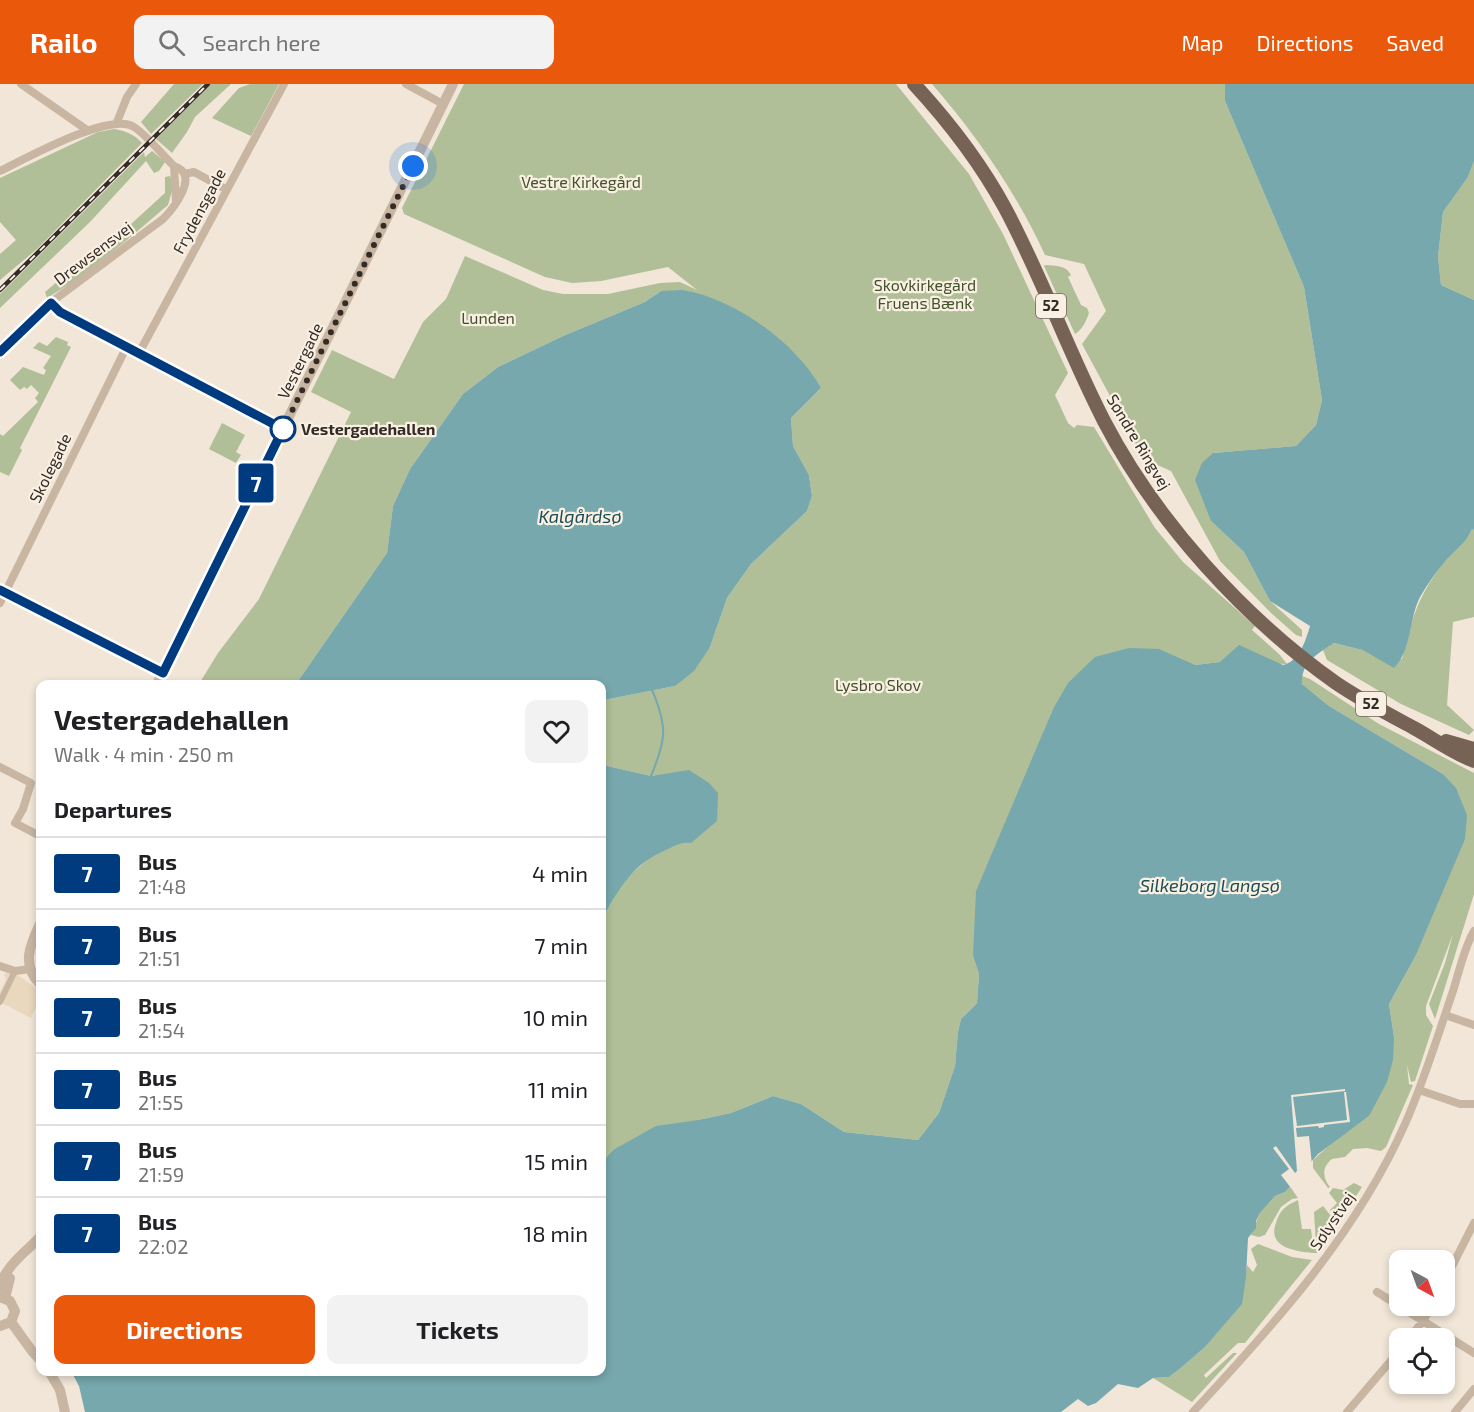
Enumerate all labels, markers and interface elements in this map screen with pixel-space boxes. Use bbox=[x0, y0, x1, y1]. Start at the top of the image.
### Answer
search box bbox=[134, 15, 554, 69]
text: Railo bbox=[30, 25, 98, 59]
icon: search bbox=[155, 26, 188, 59]
text: Search here bbox=[203, 29, 321, 55]
text: Map bbox=[1181, 30, 1224, 55]
text: Directions bbox=[1257, 30, 1353, 55]
text: Saved bbox=[1386, 30, 1444, 55]
your location bbox=[398, 151, 428, 181]
street label: Frydensgade bbox=[168, 165, 229, 257]
park label: Vestre Kirkegård bbox=[521, 172, 641, 191]
street label: Drewsensvej bbox=[50, 217, 136, 289]
park label: Skovkirkegård Fruens Bænk bbox=[874, 275, 976, 312]
road number: 52 bbox=[1036, 294, 1066, 318]
park label: Lunden bbox=[461, 308, 515, 327]
street label: Vestergade bbox=[273, 320, 326, 402]
street label: Søndre Ringvej bbox=[1103, 391, 1175, 493]
marker: Vestergadehallen bbox=[270, 416, 296, 442]
place label: Vestergadehallen bbox=[301, 419, 435, 438]
street label: Skolegade bbox=[25, 430, 74, 506]
line badge: 7 bbox=[236, 464, 276, 502]
text: 7 bbox=[250, 471, 262, 496]
water label: Kalgårdsø bbox=[538, 505, 622, 527]
park label: Lysbro Skov bbox=[835, 675, 922, 694]
road number: 52 bbox=[1356, 692, 1386, 716]
button: heart bbox=[525, 700, 588, 763]
text: Vestergadehallen bbox=[54, 702, 289, 736]
text: Walk · 4 min · 250 m bbox=[54, 742, 234, 766]
text: Departures bbox=[54, 796, 172, 822]
text: Bus bbox=[138, 848, 177, 874]
text: 4 min bbox=[532, 860, 588, 886]
text: 7 bbox=[81, 861, 93, 886]
text: 21:48 bbox=[138, 874, 186, 898]
water label: Silkeborg Langsø bbox=[1140, 874, 1280, 896]
text: Bus bbox=[138, 920, 177, 946]
text: 7 min bbox=[534, 932, 588, 958]
text: 7 bbox=[81, 933, 93, 958]
text: 21:51 bbox=[138, 946, 181, 970]
text: Bus bbox=[138, 992, 177, 1018]
text: 10 min bbox=[524, 1004, 588, 1030]
text: 7 bbox=[81, 1005, 93, 1030]
text: 21:54 bbox=[138, 1018, 185, 1042]
text: Bus bbox=[138, 1064, 177, 1090]
text: 11 min bbox=[528, 1076, 588, 1102]
text: 7 bbox=[81, 1077, 93, 1102]
text: 21:55 bbox=[138, 1090, 183, 1114]
text: Bus bbox=[138, 1136, 177, 1162]
text: 15 min bbox=[525, 1148, 588, 1174]
text: 7 bbox=[81, 1149, 93, 1174]
text: 21:59 bbox=[138, 1162, 184, 1186]
street label: Sølystvej bbox=[1305, 1188, 1359, 1254]
text: Bus bbox=[138, 1208, 177, 1234]
text: 18 min bbox=[523, 1220, 588, 1246]
text: 7 bbox=[81, 1221, 93, 1246]
text: 22:02 bbox=[138, 1234, 189, 1258]
north arrow bbox=[1389, 1250, 1455, 1316]
map controls bbox=[1389, 1250, 1455, 1394]
button: Directions bbox=[54, 1295, 315, 1364]
button: Tickets bbox=[327, 1295, 588, 1364]
button: locate bbox=[1389, 1328, 1455, 1394]

